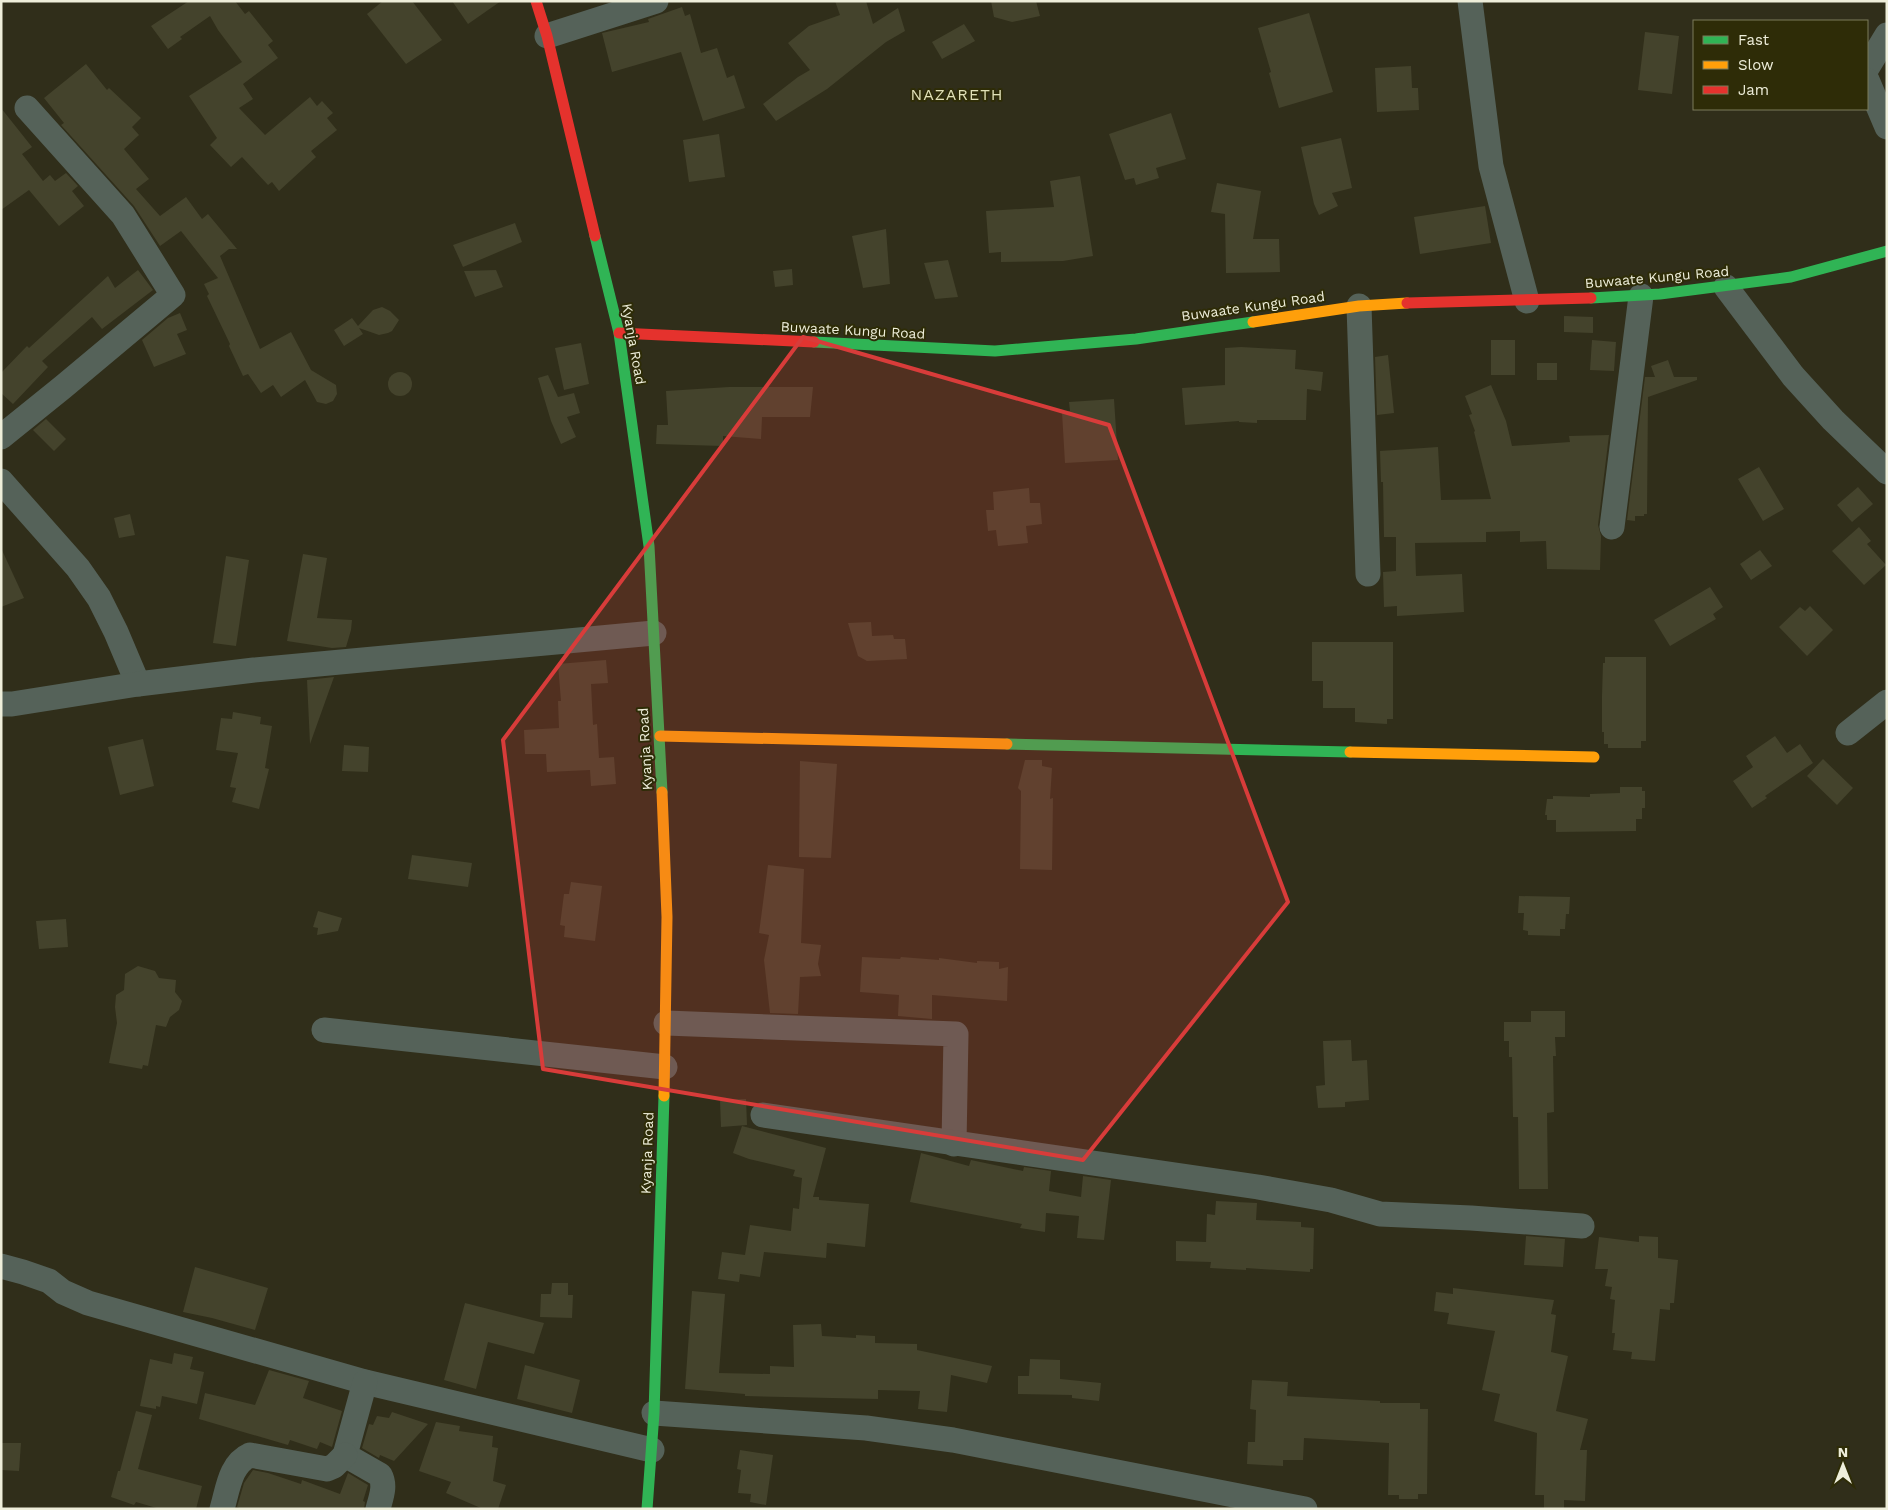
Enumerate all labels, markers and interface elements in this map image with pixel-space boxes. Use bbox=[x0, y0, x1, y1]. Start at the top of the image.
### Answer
legend bbox=[1693, 20, 1868, 110]
text: Fast bbox=[1738, 31, 1770, 49]
text: Slow bbox=[1738, 56, 1774, 74]
text: Jam bbox=[1738, 81, 1769, 99]
district label: NAZARETH bbox=[910, 85, 1004, 104]
street label: Buwaate Kungu Road bbox=[1584, 263, 1730, 291]
street label: Buwaate Kungu Road bbox=[1180, 288, 1326, 324]
street label: Kyanja Road bbox=[619, 302, 649, 386]
street label: Buwaate Kungu Road bbox=[780, 318, 926, 342]
street label: Kyanja Road bbox=[635, 707, 655, 791]
street label: Kyanja Road bbox=[638, 1112, 656, 1194]
north arrow bbox=[1818, 1440, 1868, 1490]
text: N bbox=[1838, 1444, 1848, 1460]

